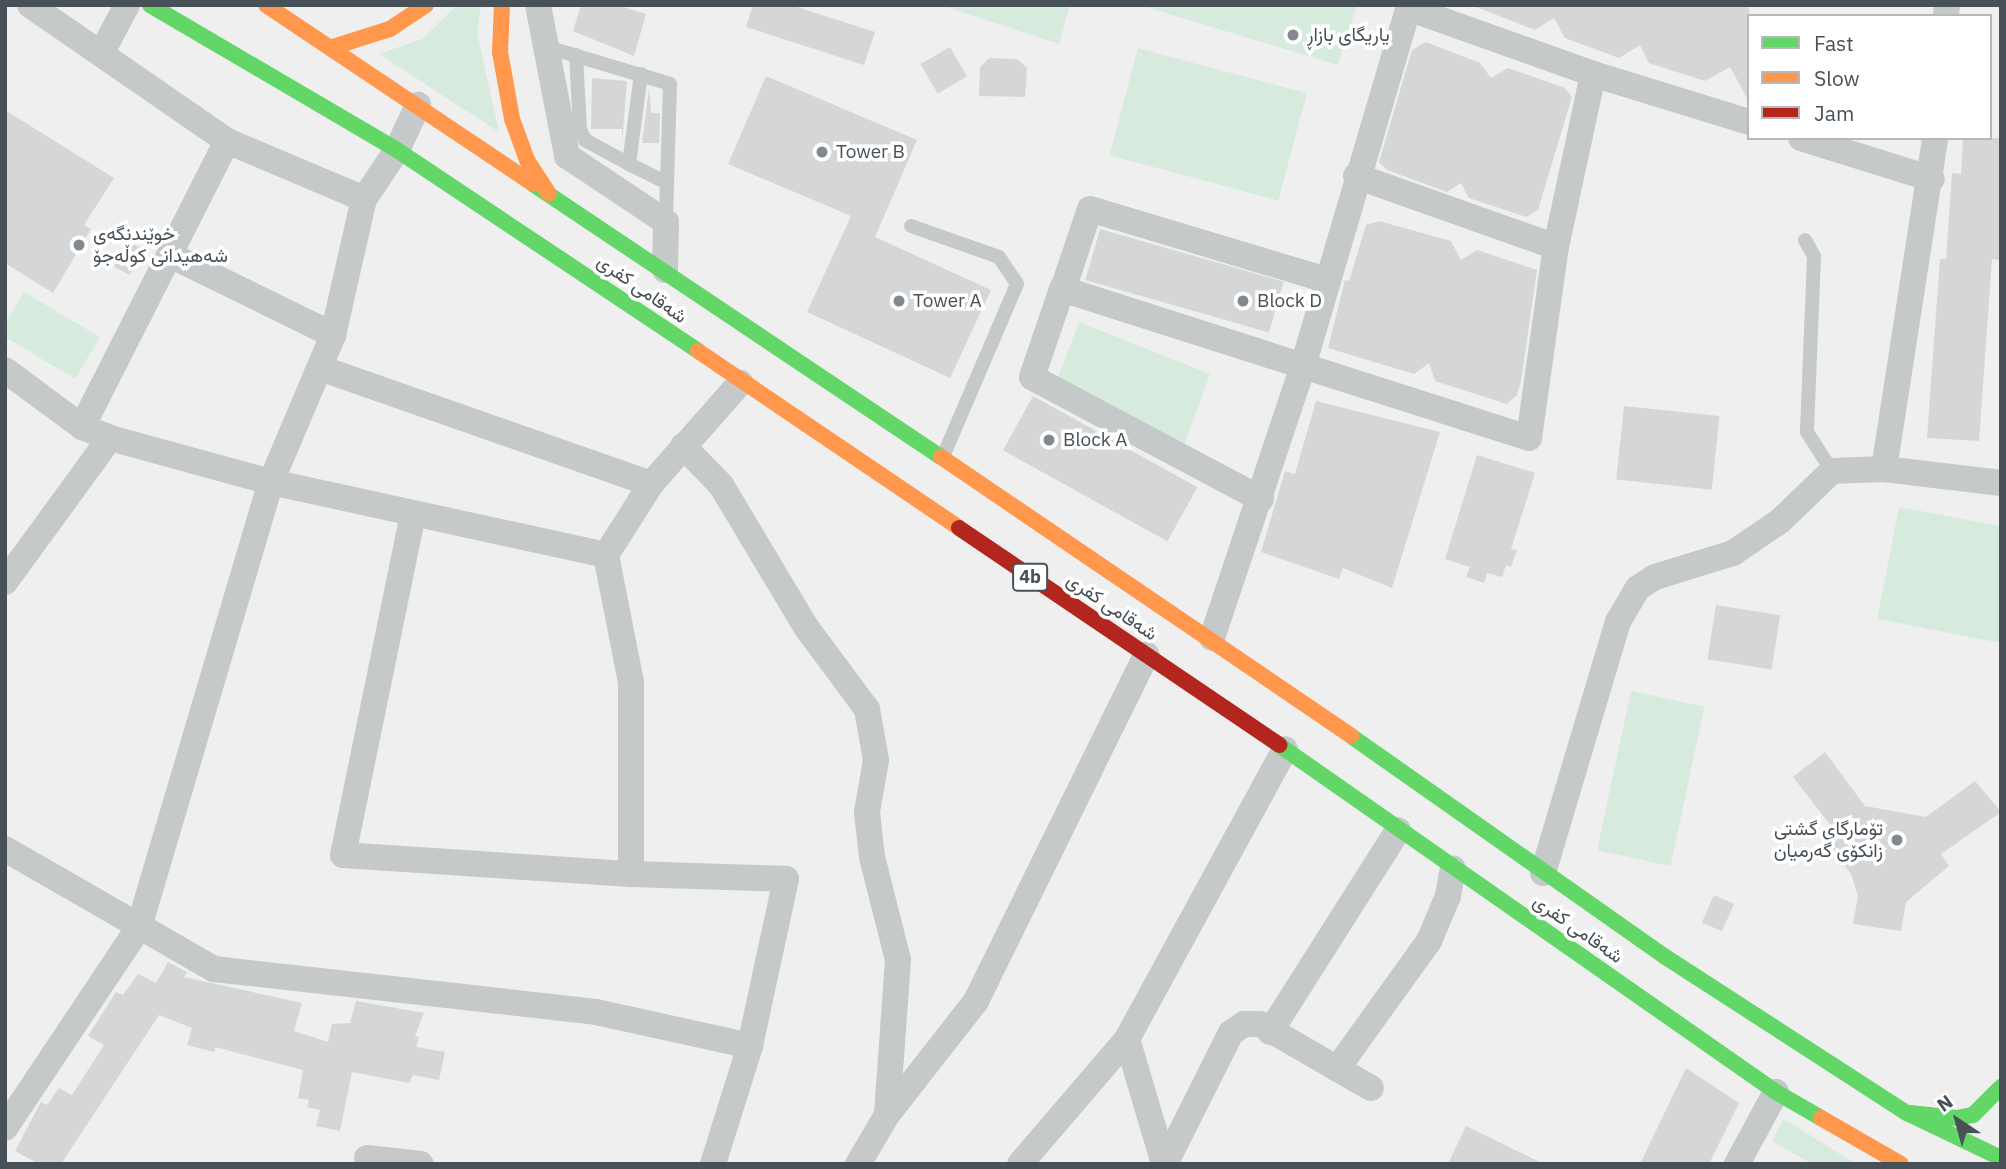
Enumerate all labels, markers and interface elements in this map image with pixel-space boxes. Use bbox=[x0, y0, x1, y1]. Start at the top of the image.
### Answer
legend bbox=[1747, 14, 1992, 140]
place label: یاریگای بازاڕ bbox=[1307, 24, 1390, 46]
marker: یاریگای بازاڕ bbox=[1285, 27, 1301, 43]
text: Fast bbox=[1814, 29, 1854, 57]
text: Slow bbox=[1814, 64, 1860, 92]
text: Jam bbox=[1814, 99, 1854, 127]
place label: Tower B bbox=[836, 141, 905, 163]
marker: Tower B bbox=[814, 144, 830, 160]
place label: خوێندنگەی شەهیدانی کوڵەجۆ bbox=[93, 223, 228, 267]
marker: خوێندنگەی شەهیدانی کوڵەجۆ bbox=[71, 237, 87, 253]
street label: شەقامی کفری bbox=[593, 250, 691, 328]
place label: Tower A bbox=[913, 290, 982, 312]
place label: Block D bbox=[1257, 290, 1322, 312]
marker: Tower A bbox=[891, 293, 907, 309]
marker: Block D bbox=[1235, 293, 1251, 309]
place label: Block A bbox=[1063, 429, 1127, 451]
marker: Block A bbox=[1041, 432, 1057, 448]
road number: 4b bbox=[1011, 562, 1049, 592]
street label: شەقامی کفری bbox=[1062, 568, 1162, 646]
place label: تۆمارگای گشتی زانکۆی گەرمیان bbox=[1774, 818, 1883, 862]
marker: تۆمارگای گشتی زانکۆی گەرمیان bbox=[1889, 832, 1905, 848]
street label: شەقامی کفری bbox=[1529, 890, 1627, 968]
north arrow bbox=[1922, 1085, 1992, 1155]
text: N bbox=[1932, 1089, 1957, 1117]

